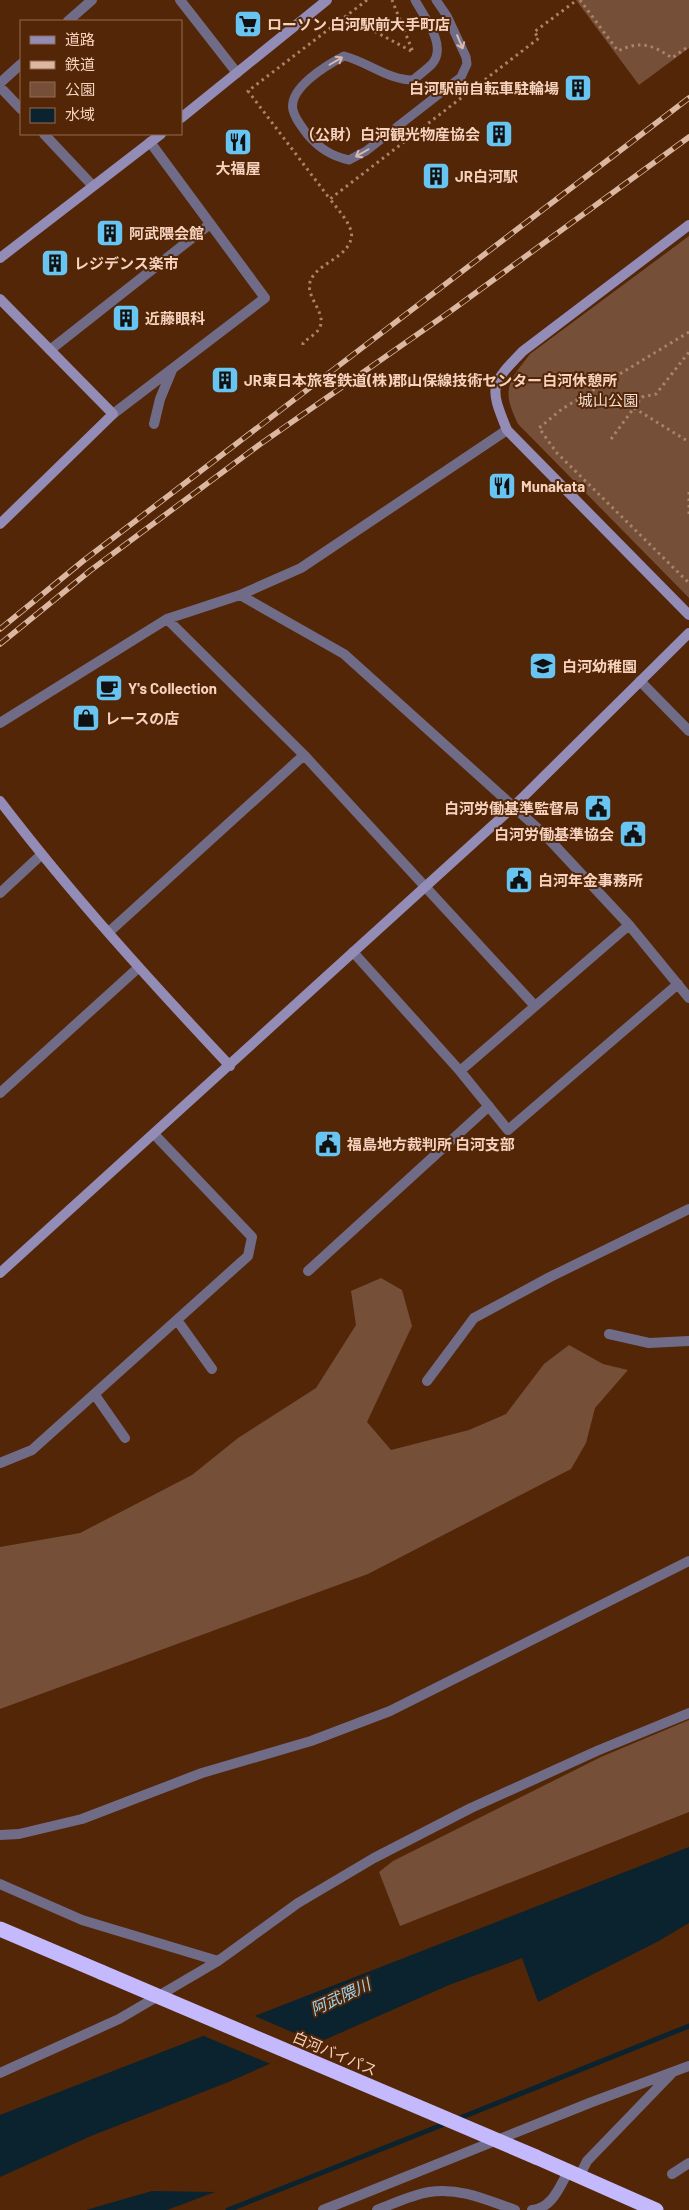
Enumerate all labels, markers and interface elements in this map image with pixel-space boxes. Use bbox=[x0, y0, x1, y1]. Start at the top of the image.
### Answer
supermarket icon: ローソン 白河駅前大手町店 bbox=[233, 9, 263, 39]
place label: ローソン 白河駅前大手町店 bbox=[267, 15, 450, 33]
legend bbox=[20, 20, 182, 135]
text: 道路 bbox=[65, 30, 95, 48]
one-way arrow bbox=[455, 34, 465, 49]
text: 鉄道 bbox=[65, 55, 95, 73]
one-way arrow bbox=[329, 55, 343, 65]
building icon: 白河駅前自転車駐輪場 bbox=[563, 73, 593, 103]
place label: 白河駅前自転車駐輪場 bbox=[409, 79, 559, 97]
text: 公園 bbox=[65, 80, 95, 98]
text: 水域 bbox=[65, 105, 95, 123]
building icon: （公財）白河観光物産協会 bbox=[484, 119, 514, 149]
place label: （公財）白河観光物産協会 bbox=[300, 125, 480, 143]
restaurant icon: 大福屋 bbox=[223, 127, 253, 157]
one-way arrow bbox=[355, 148, 369, 158]
place label: 大福屋 bbox=[215, 159, 261, 177]
building icon: JR白河駅 bbox=[421, 161, 451, 191]
place label: JR白河駅 bbox=[455, 167, 518, 185]
building icon: 阿武隈会館 bbox=[95, 218, 125, 248]
place label: 阿武隈会館 bbox=[129, 224, 204, 242]
building icon: レジデンス楽市 bbox=[40, 248, 70, 278]
place label: レジデンス楽市 bbox=[74, 254, 179, 272]
building icon: 近藤眼科 bbox=[111, 303, 141, 333]
place label: 近藤眼科 bbox=[145, 309, 205, 327]
building icon: JR東日本旅客鉄道(株)郡山保線技術センター白河休憩所 bbox=[210, 365, 240, 395]
place label: JR東日本旅客鉄道(株)郡山保線技術センター白河休憩所 bbox=[244, 371, 617, 389]
park label: 城山公園 bbox=[578, 391, 638, 409]
restaurant icon: Munakata bbox=[487, 471, 517, 501]
place label: Munakata bbox=[521, 477, 585, 495]
school or university icon: 白河幼稚園 bbox=[528, 651, 558, 681]
place label: 白河幼稚園 bbox=[562, 657, 637, 675]
cafe icon: Y's Collection bbox=[94, 673, 124, 703]
place label: Y's Collection bbox=[128, 679, 217, 697]
shop icon: レースの店 bbox=[71, 703, 101, 733]
place label: レースの店 bbox=[105, 709, 179, 727]
public building icon: 白河労働基準監督局 bbox=[583, 793, 613, 823]
place label: 白河労働基準監督局 bbox=[444, 799, 579, 817]
public building icon: 白河労働基準協会 bbox=[618, 819, 648, 849]
place label: 白河労働基準協会 bbox=[494, 825, 614, 843]
public building icon: 白河年金事務所 bbox=[504, 865, 534, 895]
place label: 白河年金事務所 bbox=[538, 871, 643, 889]
public building icon: 福島地方裁判所 白河支部 bbox=[313, 1129, 343, 1159]
place label: 福島地方裁判所 白河支部 bbox=[346, 1135, 515, 1153]
water label: 阿武隈川 bbox=[307, 1973, 375, 2018]
street label: 白河バイパス bbox=[290, 2027, 380, 2079]

